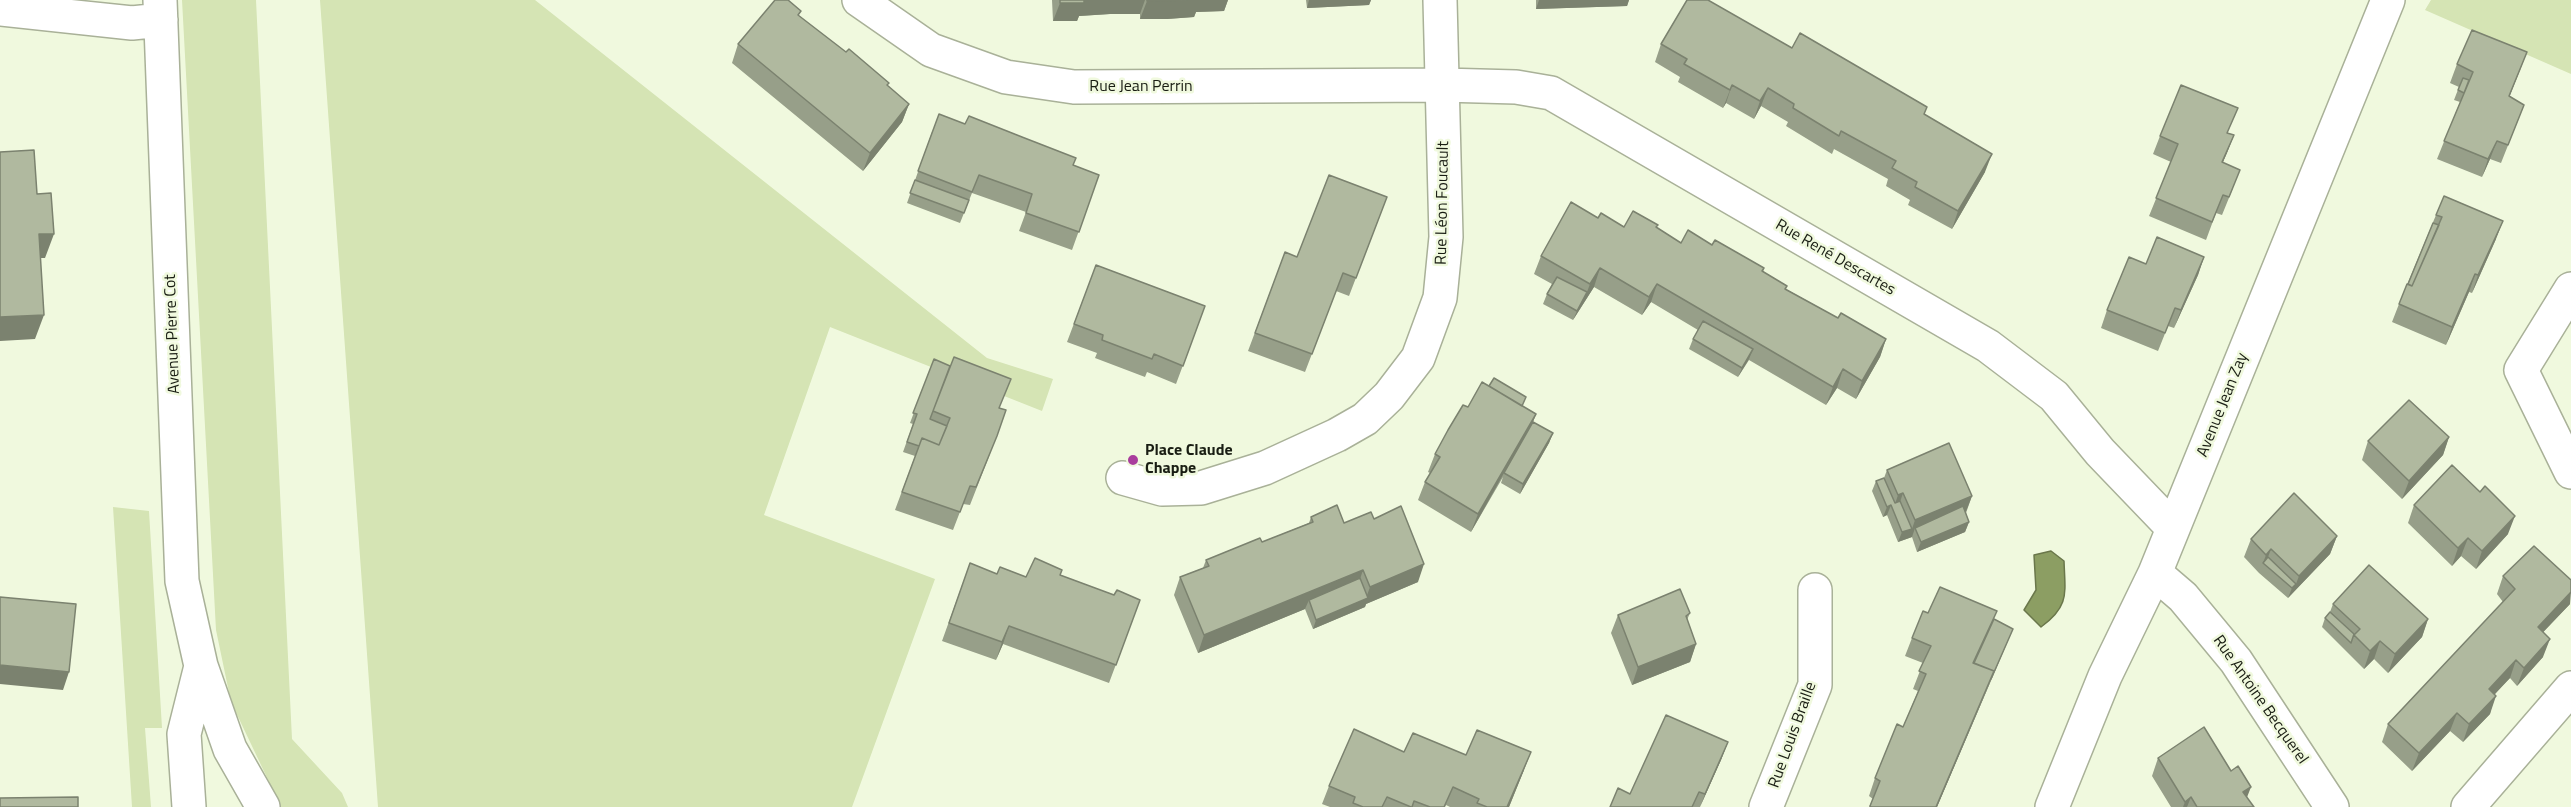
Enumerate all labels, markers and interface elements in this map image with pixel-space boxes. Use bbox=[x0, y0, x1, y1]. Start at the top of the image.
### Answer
street label: Rue Jean Perrin bbox=[1089, 77, 1193, 97]
street label: Rue Léon Foucault bbox=[1432, 141, 1454, 265]
street label: Rue René Descartes bbox=[1772, 216, 1898, 300]
street label: Avenue Pierre Cot bbox=[161, 274, 185, 394]
street label: Avenue Jean Zay bbox=[2193, 350, 2253, 460]
place label: Place Claude Chappe bbox=[1145, 441, 1233, 479]
marker: Place Claude Chappe bbox=[1126, 453, 1140, 467]
street label: Rue Antoine Becquerel bbox=[2208, 632, 2312, 768]
street label: Rue Louis Braille bbox=[1765, 679, 1821, 791]

